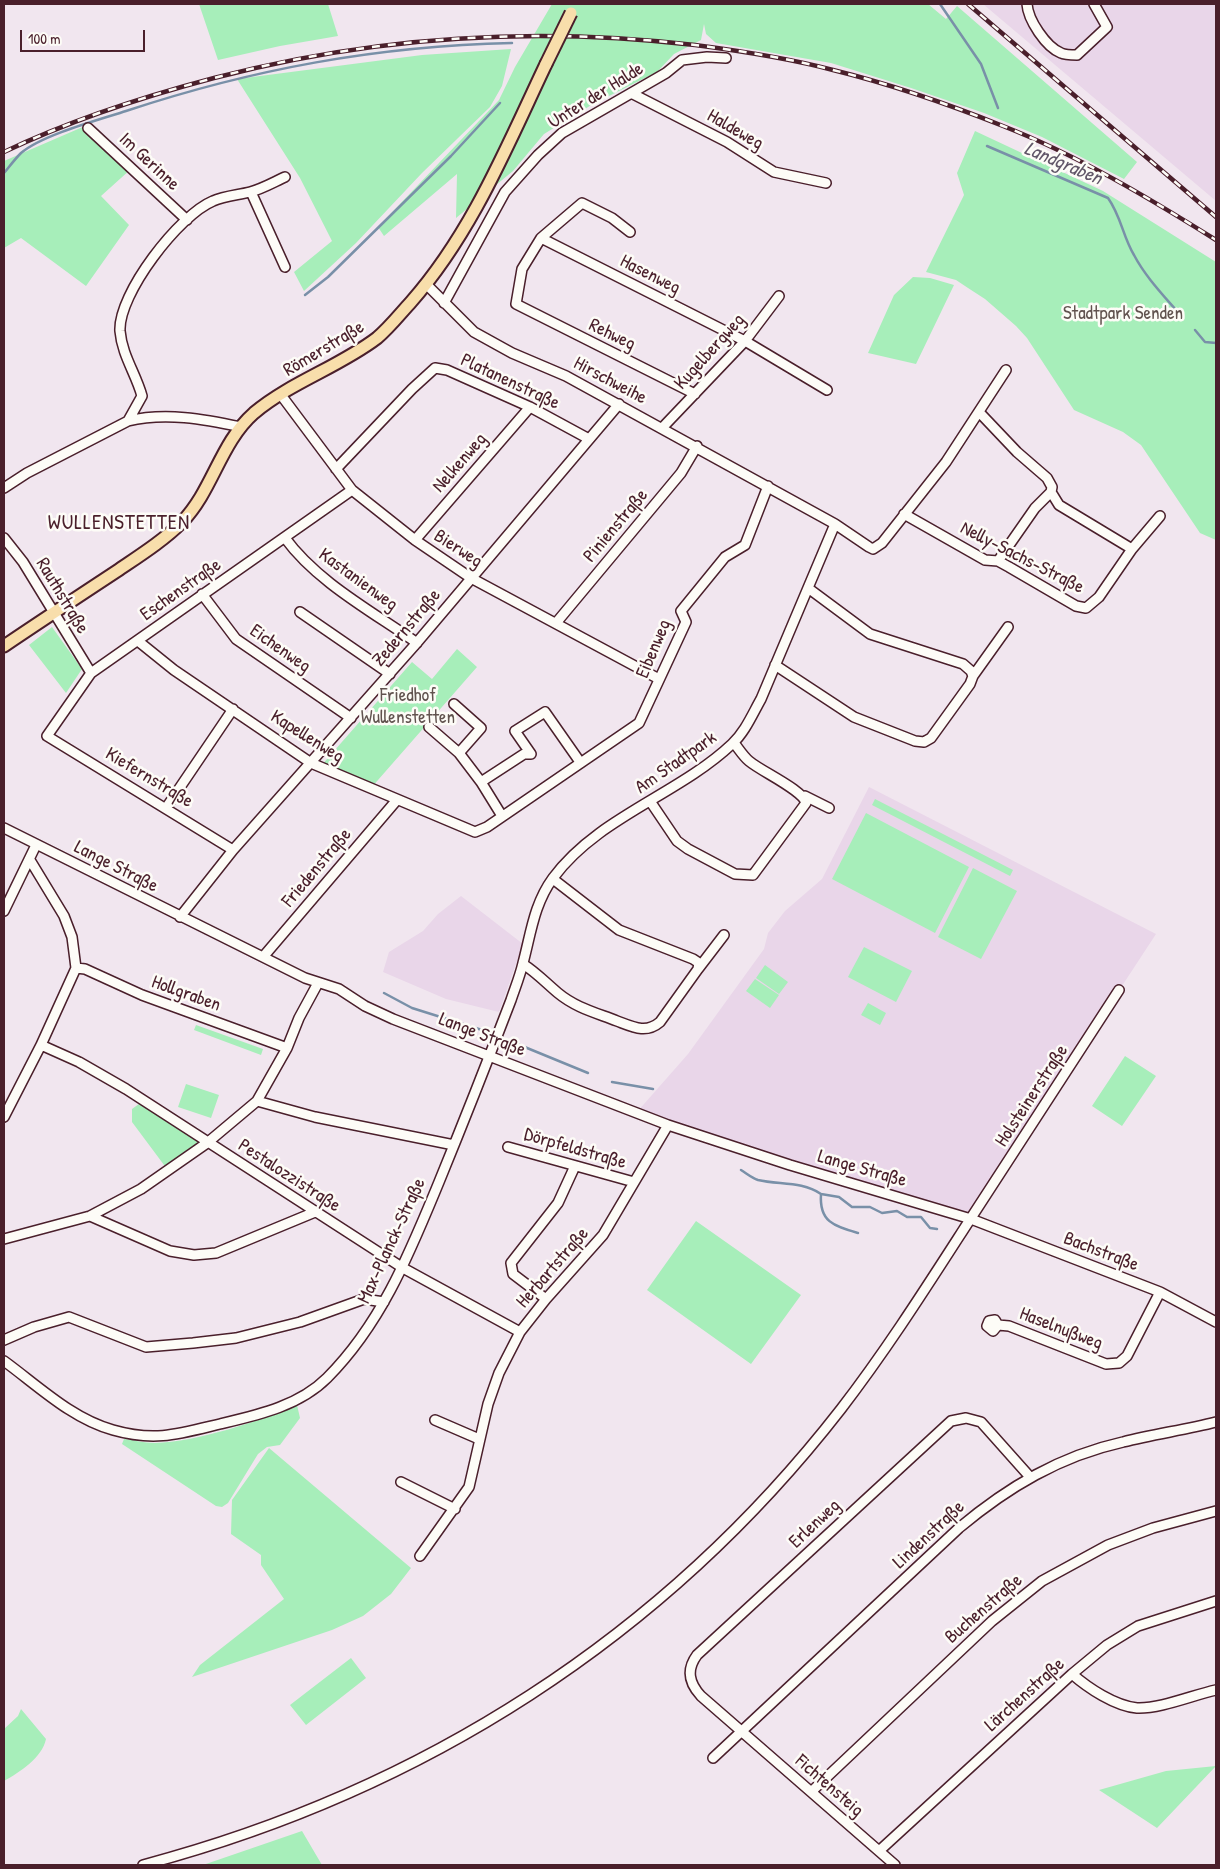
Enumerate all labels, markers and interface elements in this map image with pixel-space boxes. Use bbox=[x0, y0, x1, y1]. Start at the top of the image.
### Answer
scale bar bbox=[22, 20, 148, 52]
text: 100 m bbox=[28, 28, 61, 49]
street label: Unter der Halde bbox=[544, 58, 648, 134]
street label: Haldeweg bbox=[703, 105, 767, 155]
street label: Im Gerinne bbox=[114, 128, 184, 196]
water label: Landgraben bbox=[1021, 137, 1105, 191]
street label: Hasenweg bbox=[616, 250, 684, 300]
park label: Stadtpark Senden bbox=[1063, 303, 1183, 325]
street label: Kugelbergweg bbox=[670, 309, 750, 395]
street label: Rehweg bbox=[585, 314, 639, 356]
street label: Römerstraße bbox=[279, 316, 369, 382]
street label: Platanenstraße bbox=[457, 349, 563, 415]
street label: Hirschweihe bbox=[570, 352, 650, 410]
street label: Nelkenweg bbox=[428, 429, 492, 497]
street label: Pinienstraße bbox=[579, 485, 653, 567]
district label: WULLENSTETTEN bbox=[46, 510, 192, 536]
street label: Nelly-Sachs-Straße bbox=[956, 517, 1088, 599]
street label: Bierweg bbox=[429, 525, 487, 573]
street label: Kastanienweg bbox=[314, 544, 402, 616]
street label: Rauthstraße bbox=[30, 554, 94, 638]
street label: Eschenstraße bbox=[136, 554, 226, 626]
street label: Zedernstraße bbox=[368, 585, 446, 671]
street label: Eibenweg bbox=[632, 616, 676, 682]
street label: Eichenweg bbox=[245, 620, 315, 678]
park label: Friedhof Wullenstetten bbox=[361, 685, 455, 729]
street label: Kapellenweg bbox=[266, 706, 348, 768]
street label: Am Stadtpark bbox=[631, 727, 721, 799]
street label: Kiefernstraße bbox=[101, 743, 197, 813]
street label: Friedenstraße bbox=[277, 824, 357, 912]
street label: Lange Straße bbox=[70, 836, 162, 898]
street label: Hollgraben bbox=[148, 971, 224, 1017]
street label: Lange Straße bbox=[435, 1008, 529, 1062]
street label: Holsteinerstraße bbox=[991, 1041, 1073, 1151]
street label: Dörpfeldstraße bbox=[521, 1124, 629, 1174]
street label: Pestalozzistraße bbox=[234, 1134, 344, 1218]
street label: Lange Straße bbox=[815, 1145, 909, 1193]
street label: Max-Planck-Straße bbox=[353, 1175, 431, 1307]
street label: Herbartstraße bbox=[512, 1223, 594, 1313]
street label: Bachstraße bbox=[1060, 1227, 1142, 1277]
street label: Haselnußweg bbox=[1016, 1303, 1106, 1355]
street label: Erlenweg bbox=[785, 1495, 845, 1553]
street label: Lindenstraße bbox=[888, 1496, 970, 1574]
street label: Buchenstraße bbox=[941, 1569, 1027, 1649]
street label: Lärchenstraße bbox=[980, 1653, 1070, 1737]
street label: Fichtensteig bbox=[790, 1750, 868, 1822]

